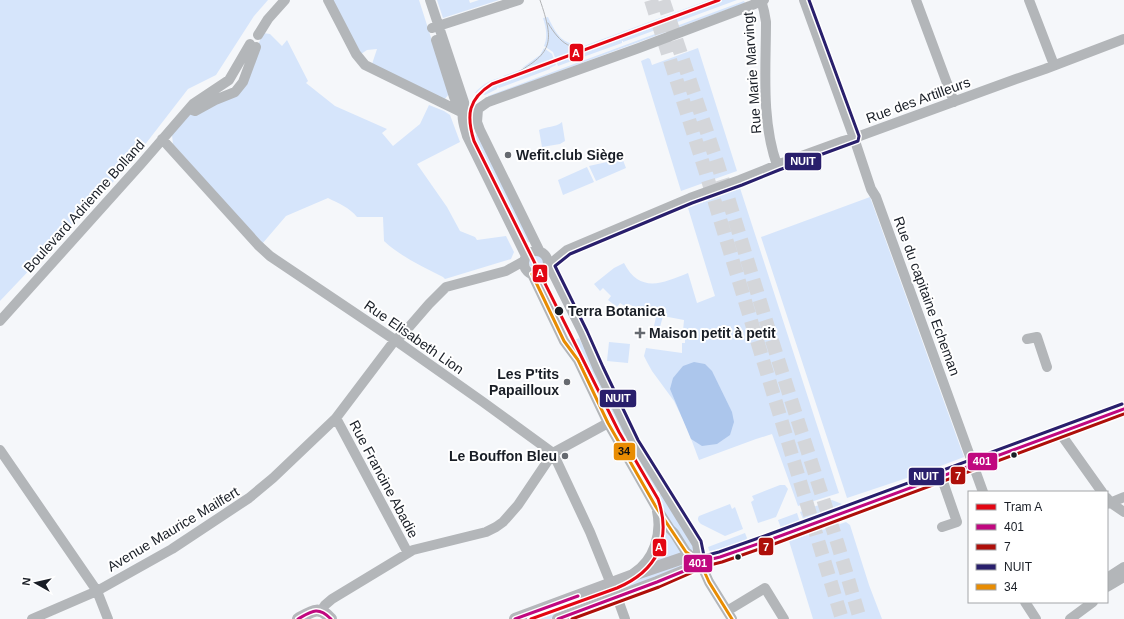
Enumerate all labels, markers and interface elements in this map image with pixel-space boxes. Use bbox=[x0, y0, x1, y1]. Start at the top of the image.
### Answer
street label: Rue Marie Marvingt bbox=[740, 11, 764, 134]
line badge: A bbox=[569, 43, 584, 62]
text: A bbox=[572, 47, 580, 59]
street label: Rue des Artilleurs bbox=[864, 74, 972, 126]
street label: Boulevard Adrienne Bolland bbox=[20, 136, 148, 276]
place label: Wefit.club Siège bbox=[516, 147, 624, 163]
marker: Wefit.club Siège bbox=[503, 150, 513, 160]
line badge: NUIT bbox=[784, 152, 822, 171]
text: NUIT bbox=[790, 155, 816, 167]
street label: Rue du capitaine Echeman bbox=[891, 214, 963, 378]
line badge: A bbox=[532, 264, 548, 283]
text: A bbox=[536, 267, 544, 279]
street label: Rue Elisabeth Lion bbox=[361, 297, 467, 377]
place label: Terra Botanica bbox=[568, 303, 665, 319]
marker: Terra Botanica bbox=[553, 305, 565, 317]
place label: Maison petit à petit bbox=[649, 325, 776, 341]
marker: Maison petit à petit bbox=[634, 327, 646, 339]
place label: Les P'tits Papailloux bbox=[489, 366, 559, 398]
marker: Les P'tits Papailloux bbox=[562, 377, 572, 387]
line badge: NUIT bbox=[599, 389, 637, 408]
text: NUIT bbox=[605, 392, 631, 404]
street label: Rue Francine Abadie bbox=[346, 418, 422, 541]
line badge: 34 bbox=[613, 442, 636, 461]
text: 34 bbox=[618, 445, 631, 457]
place label: Le Bouffon Bleu bbox=[449, 448, 557, 464]
unlabelled marker bbox=[1009, 450, 1019, 460]
marker: Le Bouffon Bleu bbox=[560, 451, 570, 461]
line badge: 401 bbox=[967, 452, 998, 471]
text: 401 bbox=[973, 455, 991, 467]
line badge: 7 bbox=[950, 466, 966, 485]
line badge: NUIT bbox=[908, 467, 945, 486]
text: NUIT bbox=[913, 470, 939, 482]
text: 7 bbox=[955, 470, 961, 482]
street label: Avenue Maurice Mailfert bbox=[104, 483, 242, 575]
legend bbox=[968, 491, 1108, 603]
text: Tram A bbox=[1004, 500, 1042, 514]
text: 401 bbox=[1004, 520, 1024, 534]
line badge: 7 bbox=[758, 537, 774, 556]
line badge: A bbox=[652, 538, 667, 557]
text: 7 bbox=[1004, 540, 1011, 554]
text: A bbox=[655, 541, 663, 553]
text: 7 bbox=[763, 541, 769, 553]
unlabelled marker bbox=[733, 552, 743, 562]
line badge: 401 bbox=[683, 554, 713, 573]
text: 401 bbox=[689, 557, 707, 569]
text: NUIT bbox=[1004, 560, 1033, 574]
north arrow bbox=[16, 563, 56, 603]
text: N bbox=[20, 577, 33, 586]
text: 34 bbox=[1004, 580, 1018, 594]

